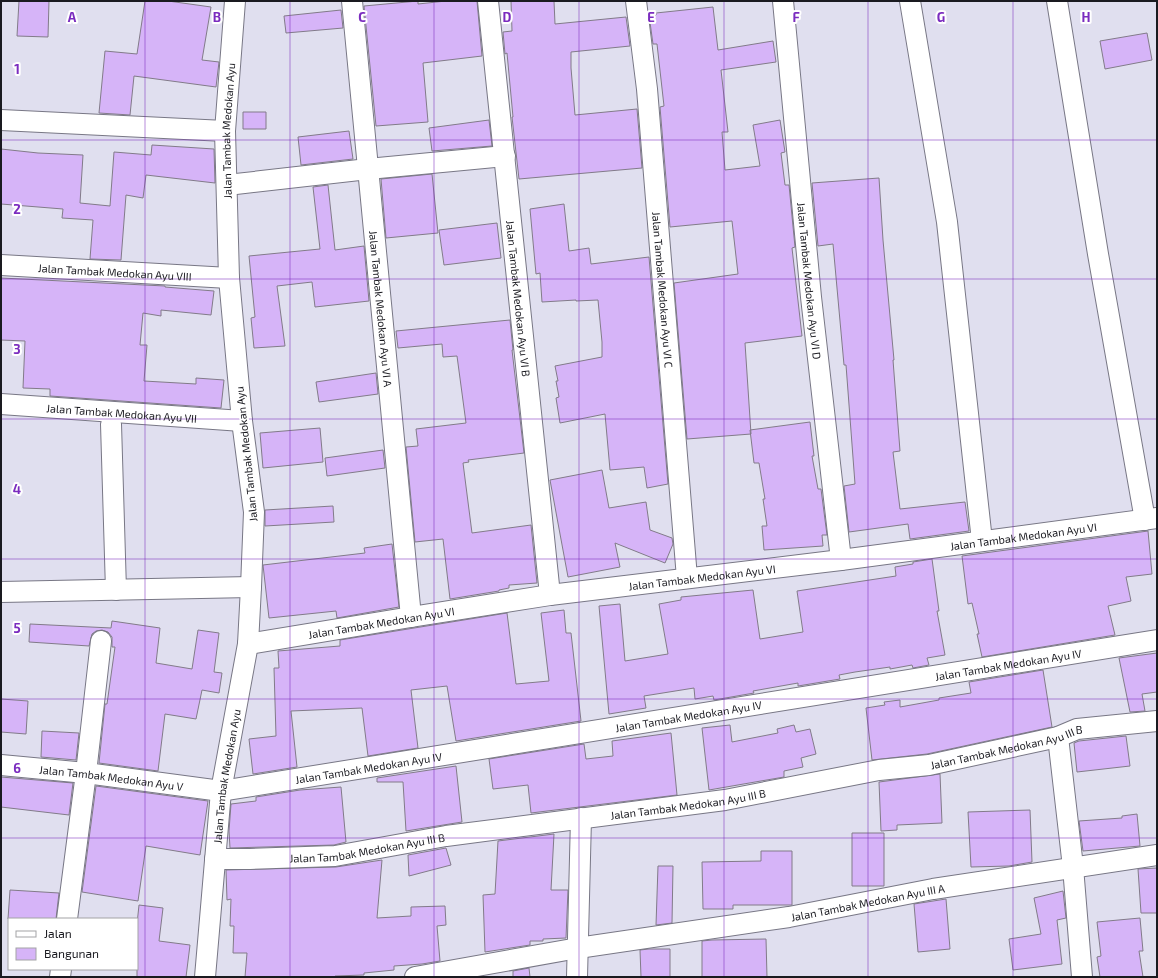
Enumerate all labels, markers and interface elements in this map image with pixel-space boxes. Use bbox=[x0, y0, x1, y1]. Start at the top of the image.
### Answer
text: A bbox=[68, 9, 77, 25]
text: B bbox=[213, 9, 221, 25]
text: C bbox=[358, 9, 366, 25]
text: D bbox=[503, 9, 512, 25]
text: E bbox=[647, 9, 655, 25]
text: F bbox=[792, 9, 800, 25]
text: G bbox=[937, 9, 945, 25]
text: H bbox=[1082, 9, 1091, 25]
text: 1 bbox=[14, 61, 20, 77]
street label: Jalan Tambak Medokan Ayu bbox=[218, 62, 237, 199]
text: 2 bbox=[13, 201, 21, 217]
street label: Jalan Tambak Medokan Ayu VI D bbox=[796, 202, 825, 360]
street label: Jalan Tambak Medokan Ayu VI C bbox=[651, 211, 676, 368]
street label: Jalan Tambak Medokan Ayu VI B bbox=[504, 219, 534, 377]
street label: Jalan Tambak Medokan Ayu VI A bbox=[368, 230, 395, 388]
street label: Jalan Tambak Medokan Ayu VIII bbox=[38, 261, 192, 282]
text: 3 bbox=[13, 341, 21, 357]
street label: Jalan Tambak Medokan Ayu bbox=[232, 386, 260, 522]
street label: Jalan Tambak Medokan Ayu VII bbox=[46, 401, 197, 424]
text: 4 bbox=[13, 481, 21, 497]
street label: Jalan Tambak Medokan Ayu VI bbox=[949, 520, 1098, 552]
street label: Jalan Tambak Medokan Ayu VI bbox=[628, 561, 776, 592]
street label: Jalan Tambak Medokan Ayu VI bbox=[307, 604, 455, 640]
text: 5 bbox=[13, 620, 21, 636]
street label: Jalan Tambak Medokan Ayu IV bbox=[934, 646, 1083, 682]
street label: Jalan Tambak Medokan Ayu IV bbox=[614, 697, 763, 734]
street label: Jalan Tambak Medokan Ayu bbox=[210, 708, 242, 844]
street label: Jalan Tambak Medokan Ayu III B bbox=[929, 722, 1083, 771]
street label: Jalan Tambak Medokan Ayu IV bbox=[294, 749, 443, 785]
text: 6 bbox=[13, 760, 21, 776]
street label: Jalan Tambak Medokan Ayu V bbox=[39, 762, 184, 792]
street label: Jalan Tambak Medokan Ayu III B bbox=[610, 786, 767, 821]
street label: Jalan Tambak Medokan Ayu III B bbox=[289, 830, 446, 864]
street label: Jalan Tambak Medokan Ayu III A bbox=[790, 881, 946, 923]
legend bbox=[8, 918, 138, 970]
text: Jalan bbox=[44, 926, 72, 940]
text: Bangunan bbox=[44, 946, 99, 960]

